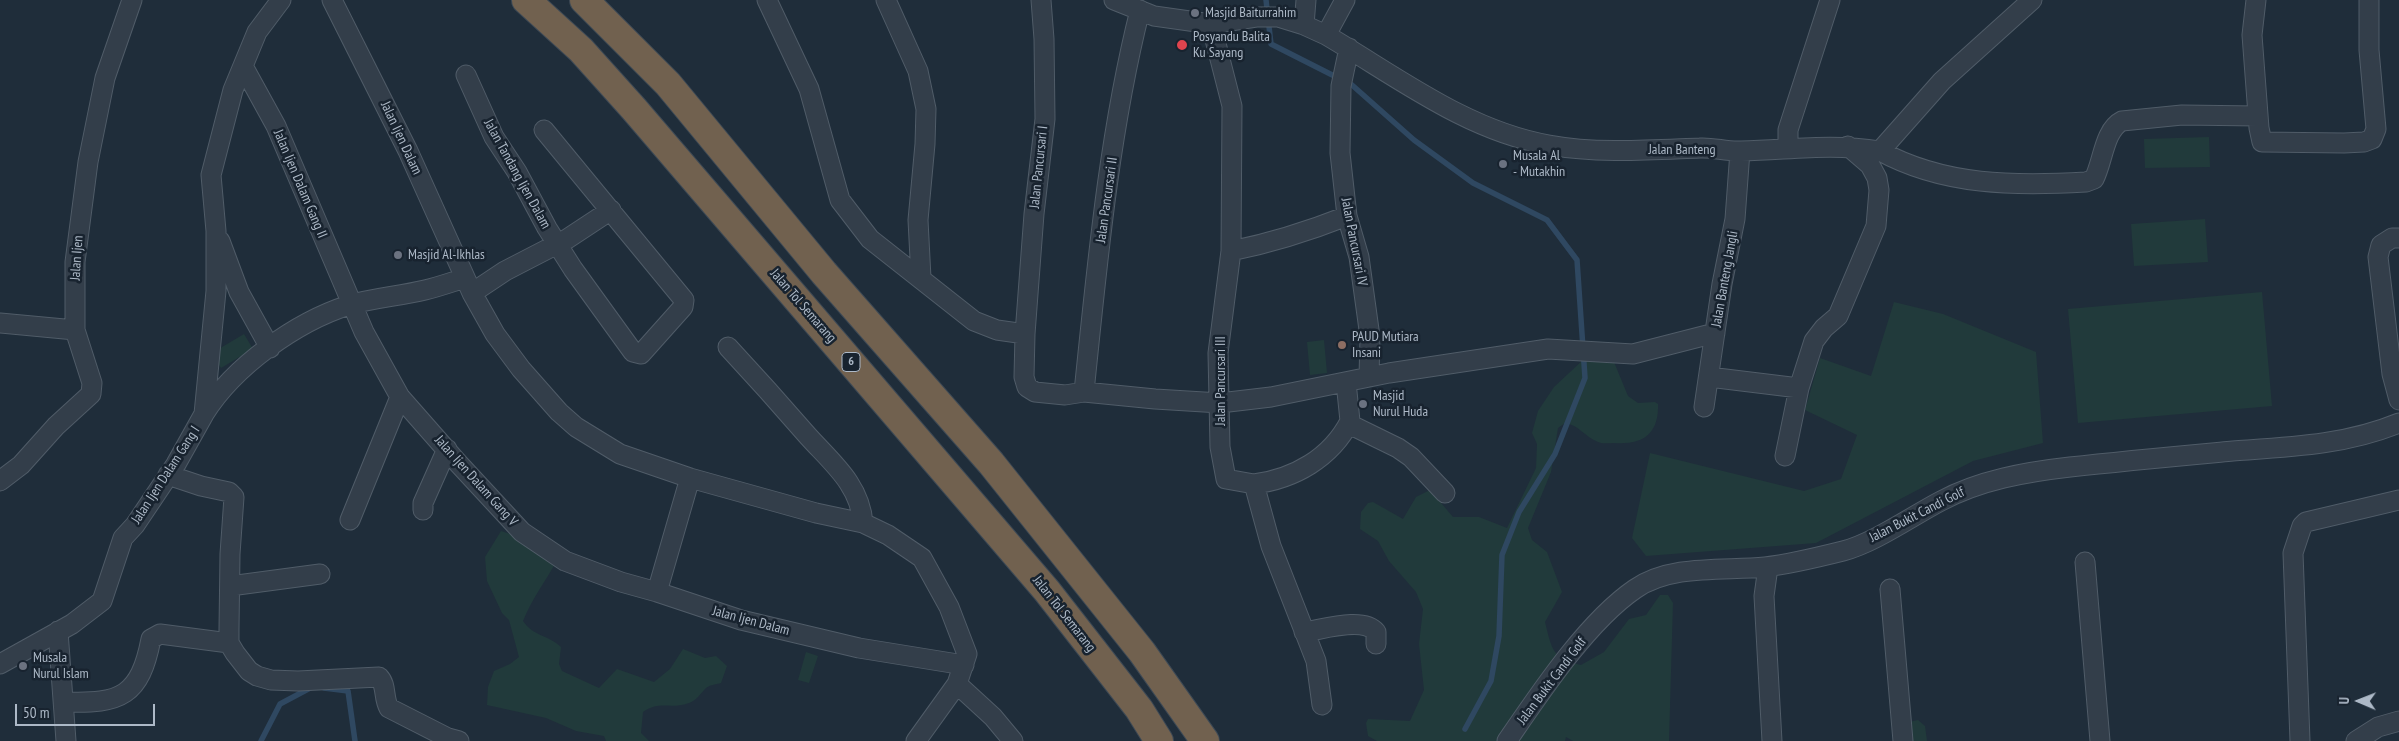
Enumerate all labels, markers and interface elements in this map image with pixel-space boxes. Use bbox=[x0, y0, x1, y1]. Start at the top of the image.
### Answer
place label: Masjid Baiturrahim bbox=[1205, 5, 1296, 21]
marker: Masjid Baiturrahim bbox=[1189, 7, 1201, 19]
place label: Posyandu Balita Ku Sayang bbox=[1193, 29, 1270, 62]
marker: Posyandu Balita Ku Sayang bbox=[1175, 38, 1189, 52]
street label: Jalan Ijen Dalam bbox=[377, 99, 425, 177]
street label: Jalan Tandang Ijen Dalam bbox=[480, 116, 554, 232]
street label: Jalan Pancursari I bbox=[1026, 125, 1052, 209]
street label: Jalan Ijen Dalam Gang II bbox=[270, 127, 330, 241]
street label: Jalan Banteng bbox=[1648, 142, 1716, 158]
place label: Musala Al - Mutakhin bbox=[1513, 148, 1565, 180]
street label: Jalan Pancursari II bbox=[1093, 156, 1121, 244]
marker: Musala Al - Mutakhin bbox=[1497, 158, 1509, 170]
street label: Jalan Pancursari IV bbox=[1337, 196, 1371, 288]
street label: Jalan Banteng Jangli bbox=[1708, 230, 1742, 328]
street label: Jalan Ijen bbox=[67, 235, 87, 281]
place label: Masjid Al-Ikhlas bbox=[408, 247, 485, 263]
marker: Masjid Al-Ikhlas bbox=[392, 249, 404, 261]
street label: Jalan Tol Semarang bbox=[766, 266, 840, 346]
place label: PAUD Mutiara Insani bbox=[1352, 329, 1419, 362]
street label: Jalan Pancursari III bbox=[1213, 336, 1229, 426]
marker: PAUD Mutiara Insani bbox=[1336, 339, 1348, 351]
road number: 6 bbox=[842, 352, 860, 372]
place label: Masjid Nurul Huda bbox=[1373, 388, 1428, 421]
marker: Masjid Nurul Huda bbox=[1357, 398, 1369, 410]
street label: Jalan Ijen Dalam Gang I bbox=[128, 423, 204, 527]
street label: Jalan Ijen Dalam Gang V bbox=[431, 432, 521, 530]
street label: Jalan Bukit Candi Golf bbox=[1867, 484, 1967, 546]
street label: Jalan Tol Semarang bbox=[1029, 573, 1099, 655]
street label: Jalan Ijen Dalam bbox=[711, 603, 791, 639]
street label: Jalan Bukit Candi Golf bbox=[1514, 634, 1590, 728]
place label: Musala Nurul Islam bbox=[33, 650, 89, 682]
marker: Musala Nurul Islam bbox=[17, 660, 29, 672]
north arrow bbox=[2334, 676, 2384, 726]
scale bar bbox=[18, 694, 158, 726]
text: U bbox=[2335, 697, 2353, 705]
text: 50 m bbox=[23, 703, 49, 722]

